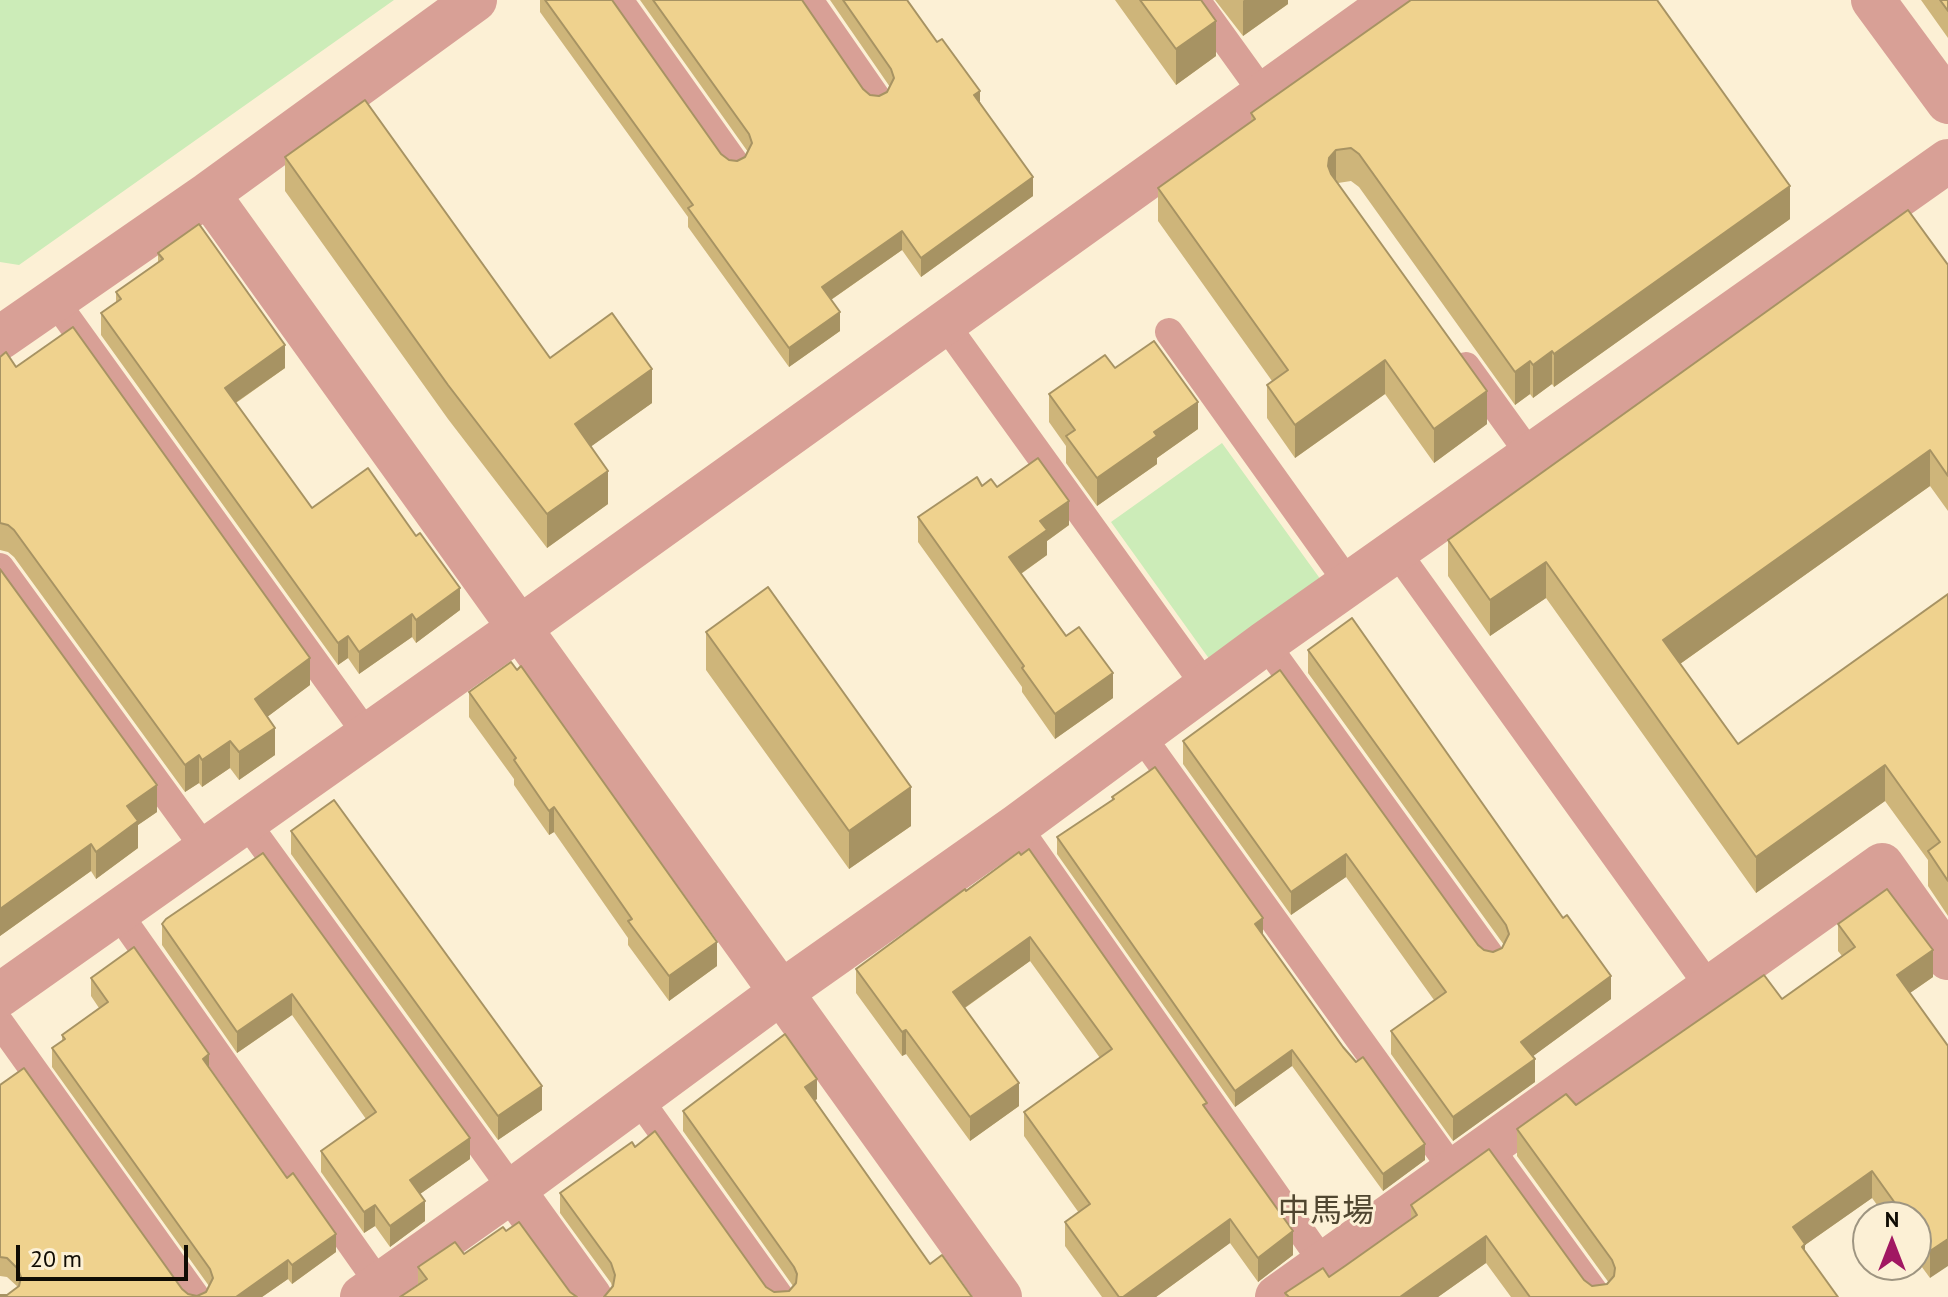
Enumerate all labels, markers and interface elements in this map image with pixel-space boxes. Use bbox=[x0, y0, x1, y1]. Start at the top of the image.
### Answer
district label: 中馬場 bbox=[1278, 1193, 1374, 1231]
north arrow bbox=[1852, 1201, 1932, 1281]
text: N bbox=[1885, 1205, 1899, 1233]
scale bar bbox=[20, 1229, 192, 1279]
text: 20 m bbox=[30, 1243, 82, 1274]

